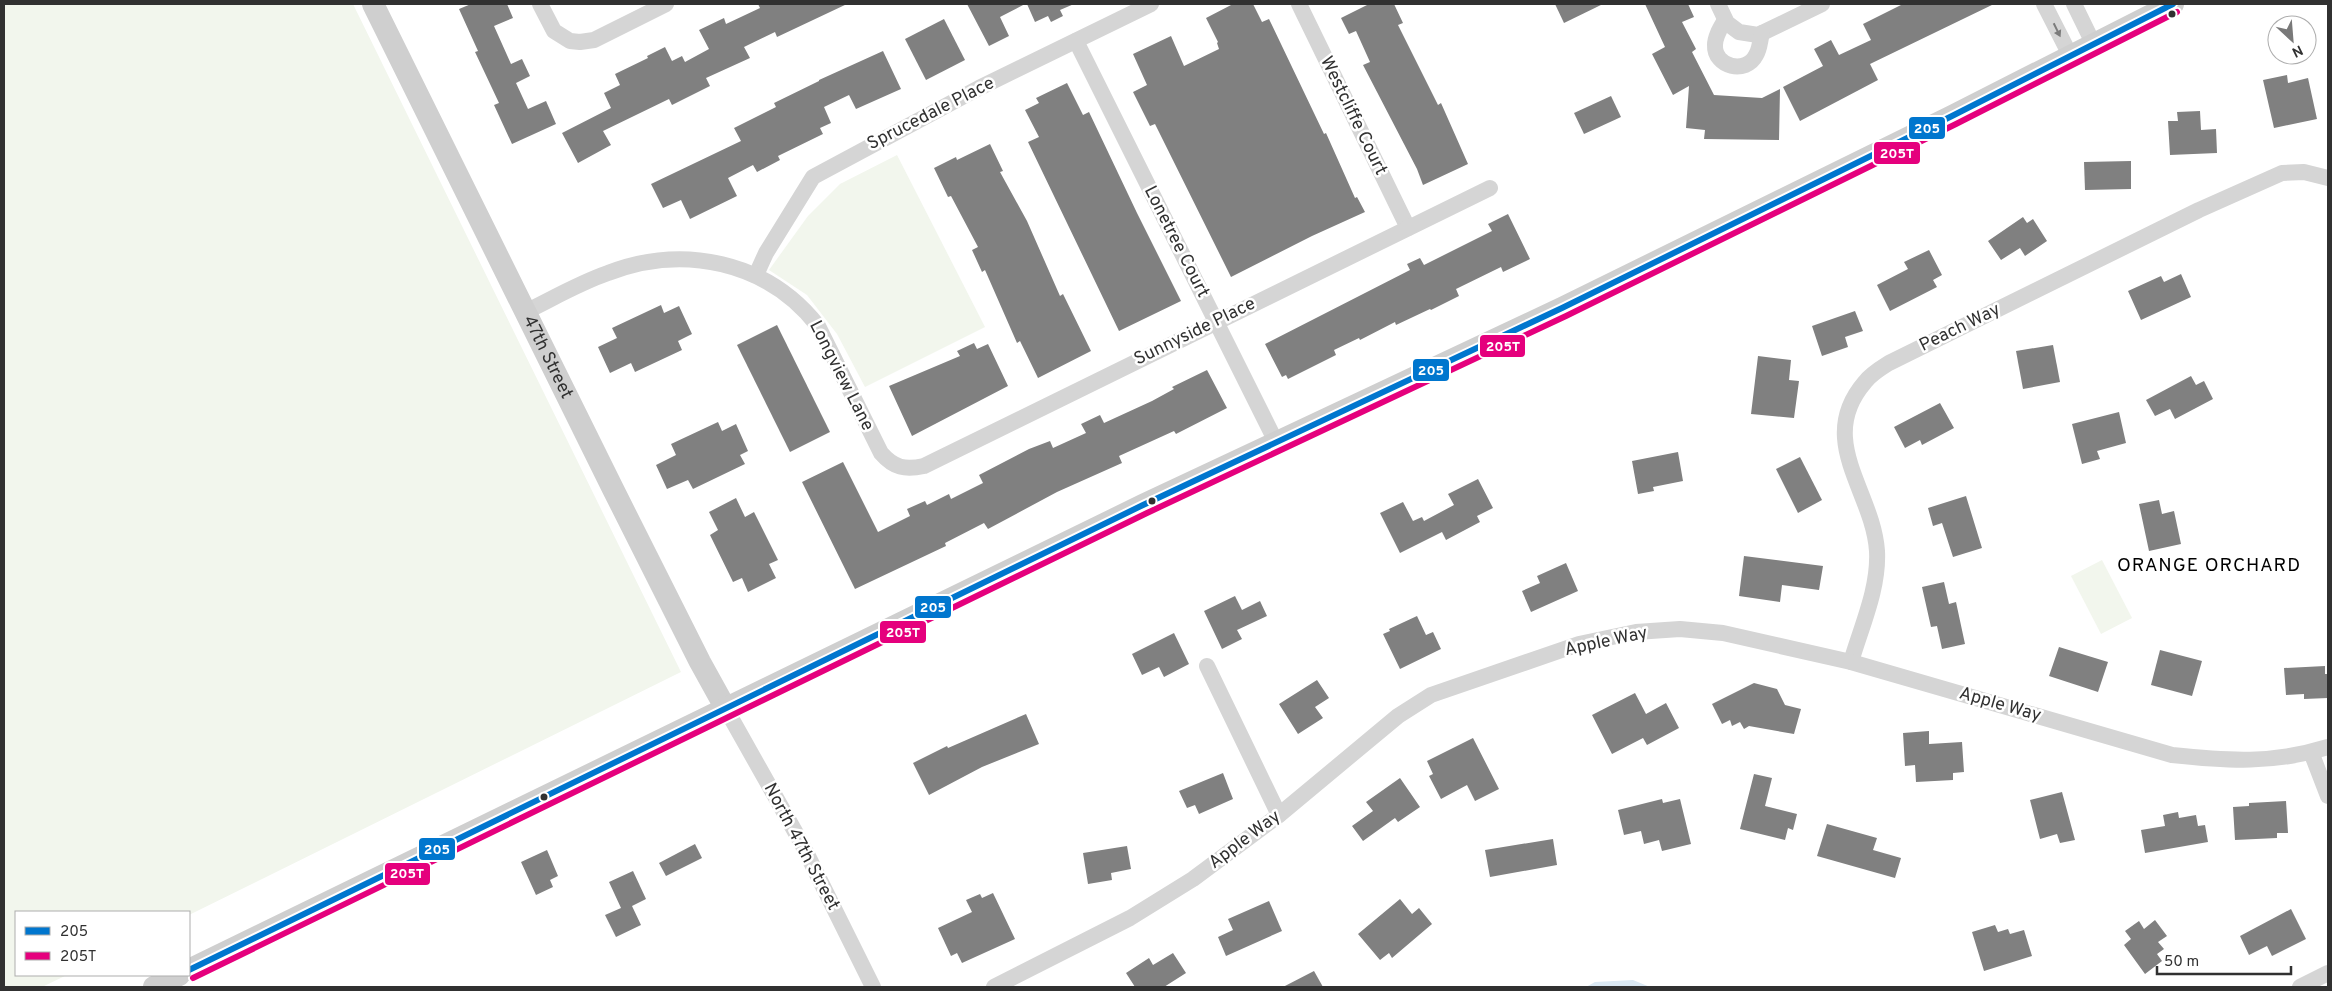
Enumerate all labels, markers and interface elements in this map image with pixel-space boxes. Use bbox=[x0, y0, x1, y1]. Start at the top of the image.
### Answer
unlabelled marker bbox=[2167, 9, 2177, 19]
north arrow bbox=[2267, 15, 2317, 65]
one-way arrow bbox=[2053, 22, 2061, 37]
text: N bbox=[2289, 40, 2305, 60]
street label: Westcliffe Court bbox=[1314, 53, 1392, 179]
street label: Sprucedale Place bbox=[864, 72, 998, 156]
line badge: 205 bbox=[1908, 116, 1946, 140]
text: 205 bbox=[1914, 121, 1940, 138]
line badge: 205T bbox=[1873, 141, 1921, 165]
text: 205T bbox=[1880, 146, 1914, 163]
street label: Lonetree Court bbox=[1138, 182, 1214, 302]
street label: Sunnyside Place bbox=[1130, 293, 1260, 371]
street label: Peach Way bbox=[1916, 299, 2004, 357]
street label: 47th Street bbox=[517, 312, 578, 403]
street label: Longview Lane bbox=[803, 317, 879, 435]
line badge: 205T bbox=[1479, 334, 1526, 358]
text: 205T bbox=[1486, 339, 1520, 356]
line badge: 205 bbox=[1412, 358, 1450, 382]
text: 205 bbox=[1418, 363, 1444, 380]
unlabelled marker bbox=[1147, 496, 1157, 506]
district label: ORANGE ORCHARD bbox=[2117, 554, 2301, 578]
line badge: 205 bbox=[914, 595, 952, 619]
text: 205 bbox=[920, 600, 946, 617]
line badge: 205T bbox=[879, 620, 927, 644]
street label: Apple Way bbox=[1562, 622, 1650, 662]
text: 205T bbox=[886, 625, 920, 642]
street label: Apple Way bbox=[1956, 682, 2044, 728]
street label: North 47th Street bbox=[758, 779, 844, 915]
unlabelled marker bbox=[539, 792, 549, 802]
street label: Apple Way bbox=[1204, 805, 1286, 875]
line badge: 205 bbox=[418, 837, 456, 861]
text: 205 bbox=[424, 842, 450, 859]
line badge: 205T bbox=[384, 862, 431, 886]
text: 205T bbox=[390, 866, 424, 883]
legend bbox=[15, 911, 190, 976]
text: 205 bbox=[60, 923, 88, 942]
scale bar bbox=[2157, 944, 2291, 976]
text: 205T bbox=[60, 948, 97, 967]
text: 50 m bbox=[2164, 953, 2199, 972]

